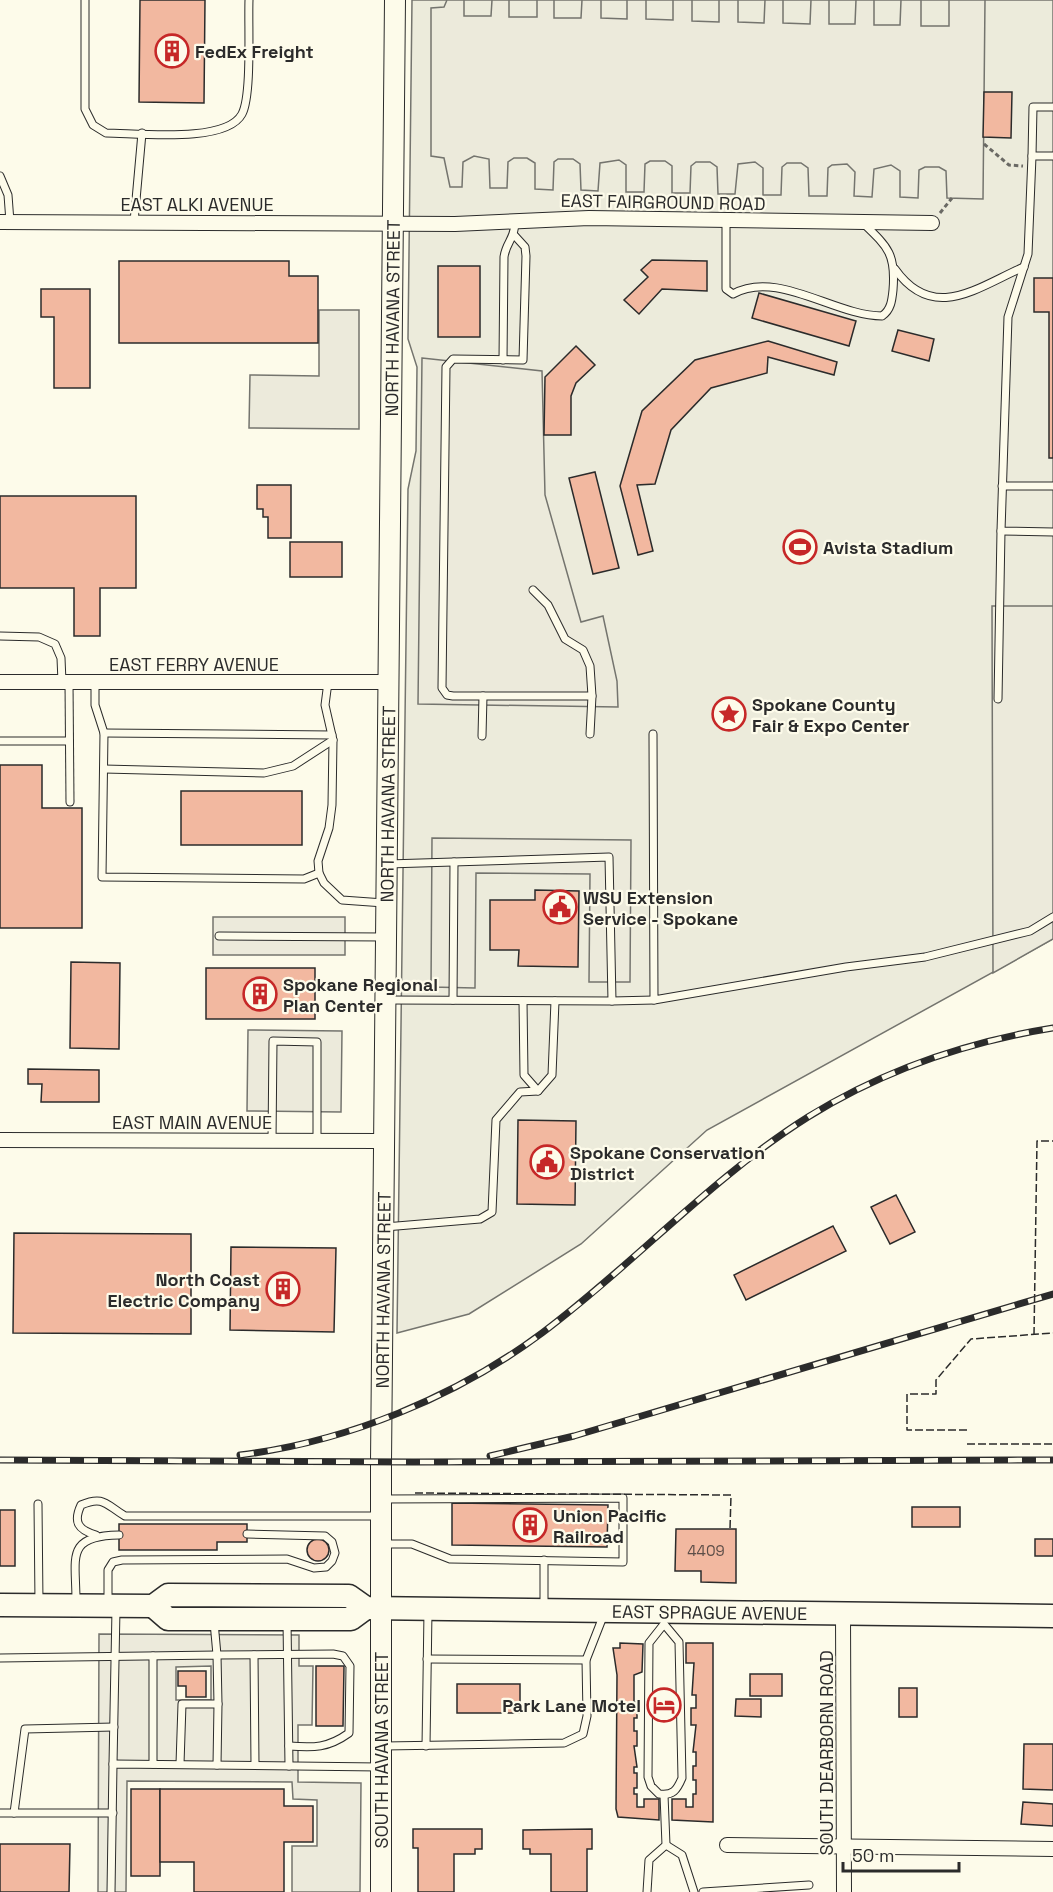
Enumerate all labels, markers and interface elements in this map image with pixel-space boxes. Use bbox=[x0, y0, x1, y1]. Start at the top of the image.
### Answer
building icon: FedEx Freight bbox=[154, 33, 190, 69]
place label: FedEx Freight bbox=[195, 40, 314, 63]
street label: EAST FAIRGROUND ROAD bbox=[560, 189, 766, 215]
street label: EAST ALKI AVENUE bbox=[120, 193, 274, 216]
street label: NORTH HAVANA STREET bbox=[380, 219, 404, 417]
sports icon: Avista Stadium bbox=[782, 529, 818, 565]
place label: Avista Stadium bbox=[823, 536, 953, 559]
street label: EAST FERRY AVENUE bbox=[109, 653, 279, 676]
place label: Spokane County Fair & Expo Center bbox=[752, 693, 909, 737]
place icon: Spokane County Fair & Expo Center bbox=[711, 696, 747, 732]
street label: NORTH HAVANA STREET bbox=[375, 705, 400, 903]
place label: WSU Extension Service - Spokane bbox=[583, 886, 738, 930]
public building icon: WSU Extension Service - Spokane bbox=[542, 889, 578, 925]
place label: Spokane Regional Plan Center bbox=[283, 973, 438, 1017]
building icon: Spokane Regional Plan Center bbox=[242, 976, 278, 1012]
street label: EAST MAIN AVENUE bbox=[112, 1111, 272, 1134]
place label: Spokane Conservation District bbox=[570, 1141, 765, 1185]
public building icon: Spokane Conservation District bbox=[529, 1144, 565, 1180]
street label: NORTH HAVANA STREET bbox=[370, 1191, 395, 1389]
place label: North Coast Electric Company bbox=[107, 1268, 260, 1312]
building icon: North Coast Electric Company bbox=[265, 1271, 301, 1307]
place label: Union Pacific Railroad bbox=[553, 1504, 667, 1548]
building icon: Union Pacific Railroad bbox=[512, 1507, 548, 1543]
house number: 4409 bbox=[687, 1541, 725, 1560]
street label: EAST SPRAGUE AVENUE bbox=[612, 1599, 807, 1625]
street label: SOUTH DEARBORN ROAD bbox=[815, 1650, 838, 1856]
street label: SOUTH HAVANA STREET bbox=[370, 1651, 393, 1848]
hotel icon: Park Lane Motel bbox=[646, 1687, 682, 1723]
place label: Park Lane Motel bbox=[502, 1694, 641, 1717]
scale bar bbox=[843, 1835, 958, 1873]
text: 50 m bbox=[852, 1844, 894, 1867]

